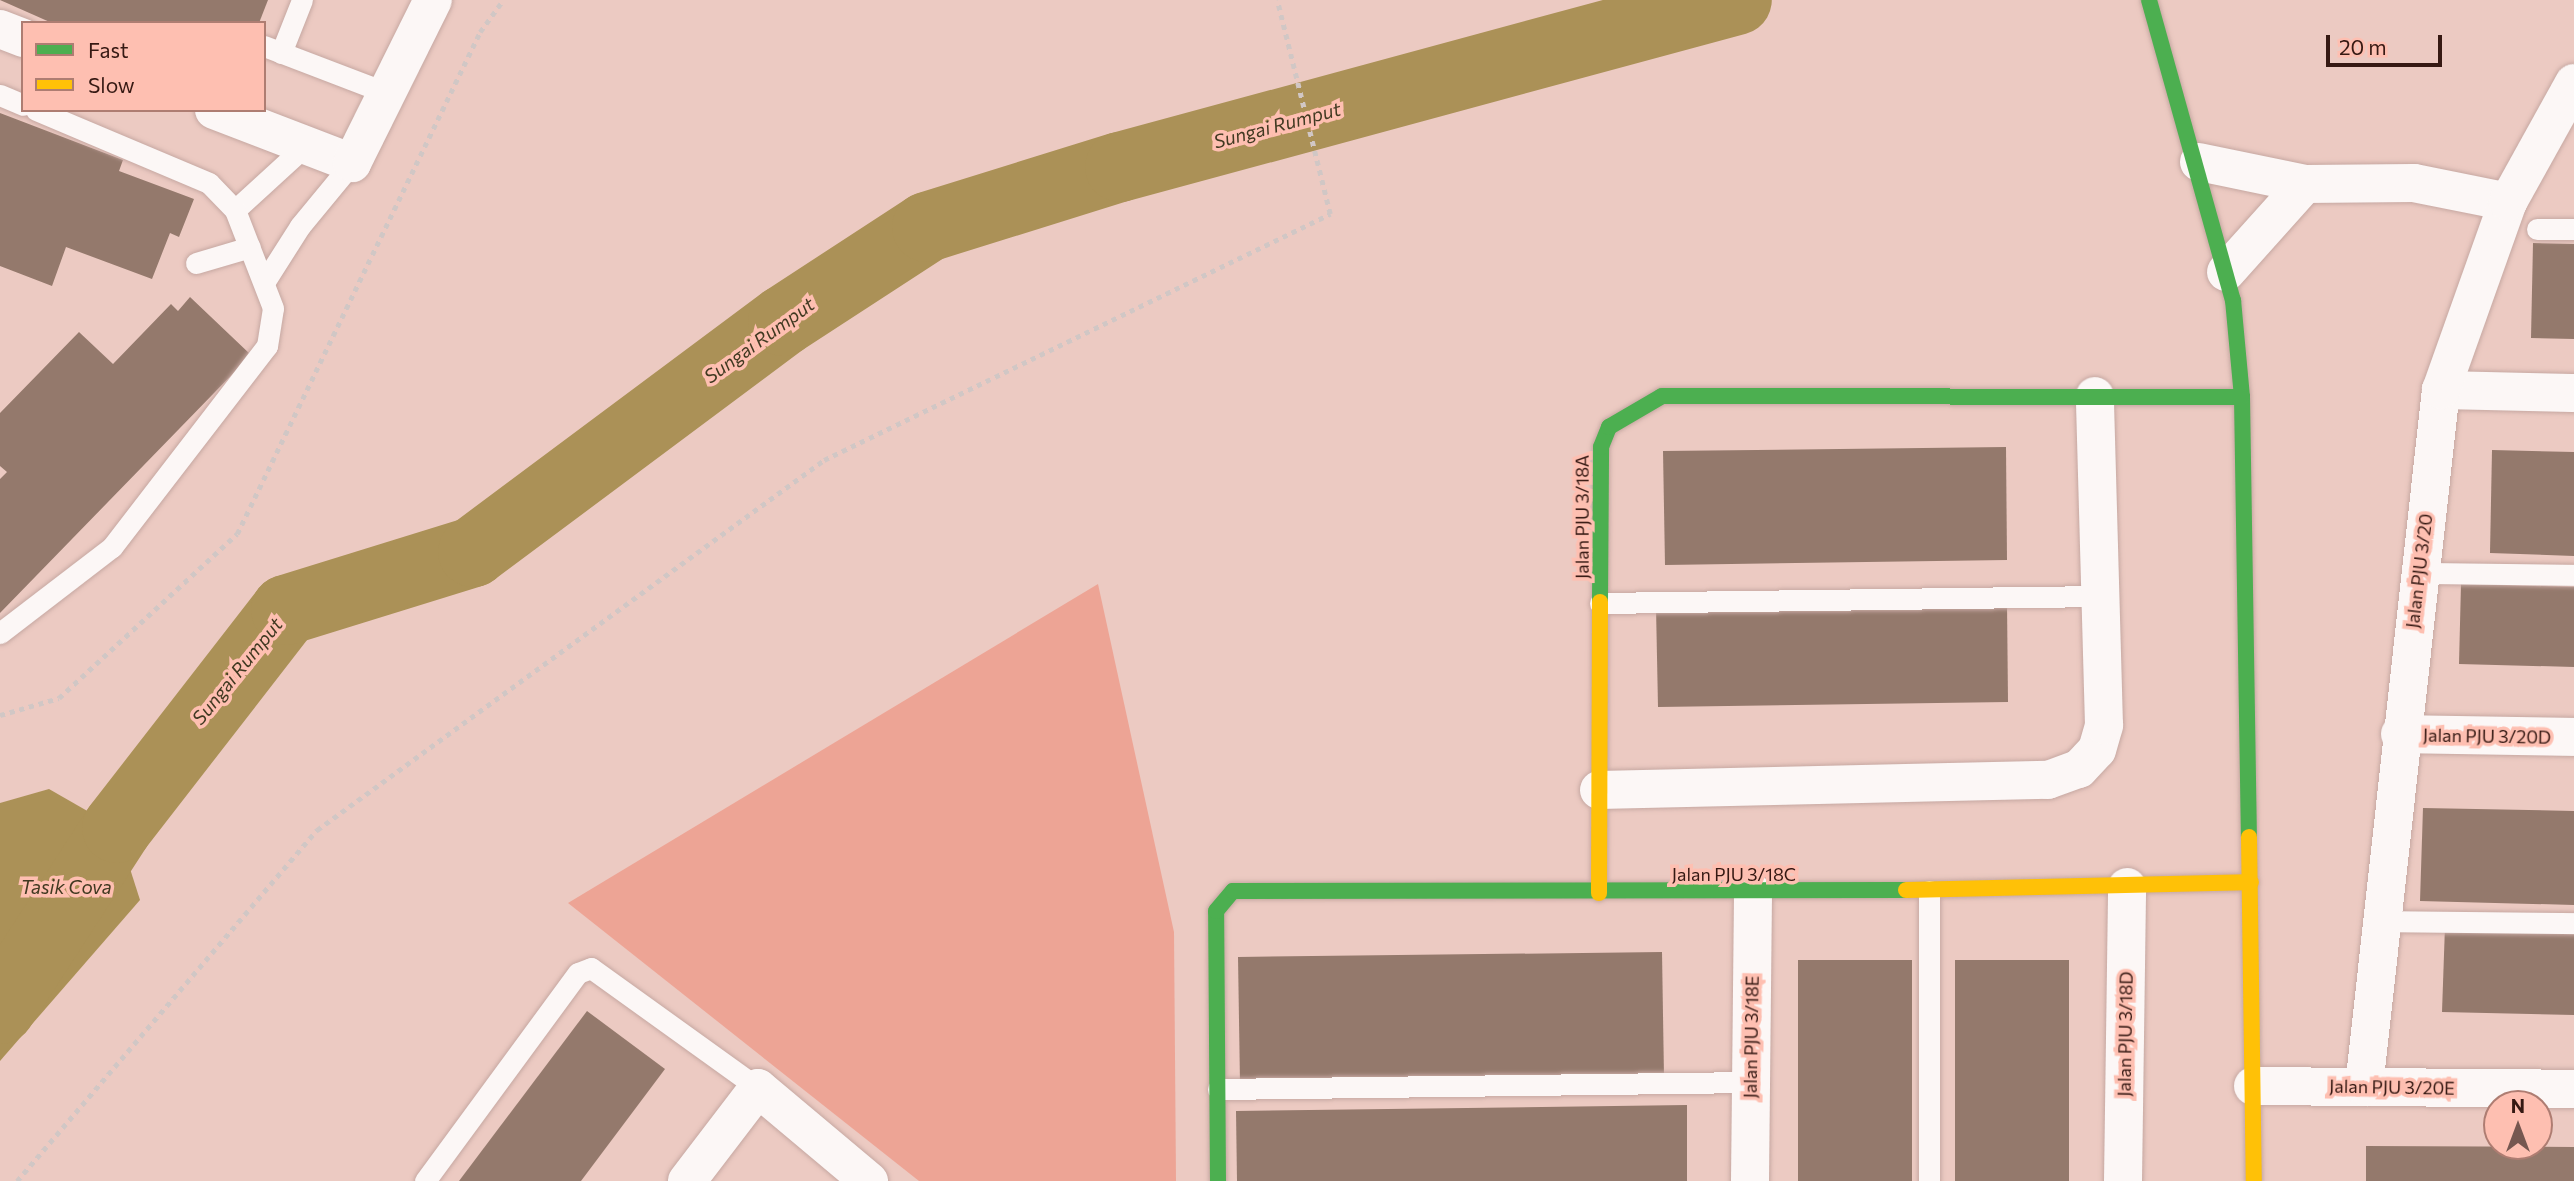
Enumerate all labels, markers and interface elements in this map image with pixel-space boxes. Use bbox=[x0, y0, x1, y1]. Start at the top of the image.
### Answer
legend bbox=[21, 21, 266, 112]
scale bar bbox=[2329, 21, 2444, 65]
text: 20 m bbox=[2339, 34, 2387, 59]
text: Fast bbox=[88, 37, 129, 62]
text: Slow bbox=[88, 72, 135, 97]
water label: Sungai Rumput bbox=[1211, 97, 1343, 153]
water label: Sungai Rumput bbox=[699, 292, 819, 388]
street label: Jalan PJU 3/18A bbox=[1571, 455, 1593, 579]
street label: Jalan PJU 3/20 bbox=[2401, 513, 2437, 629]
water label: Sungai Rumput bbox=[187, 613, 287, 729]
street label: Jalan PJU 3/20D bbox=[2423, 724, 2551, 748]
street label: Jalan PJU 3/18C bbox=[1672, 863, 1796, 885]
water label: Tasik Cova bbox=[20, 876, 112, 898]
street label: Jalan PJU 3/18D bbox=[2113, 971, 2137, 1097]
street label: Jalan PJU 3/18E bbox=[1739, 975, 1763, 1099]
street label: Jalan PJU 3/20E bbox=[2329, 1075, 2455, 1099]
north arrow bbox=[2483, 1090, 2553, 1160]
text: N bbox=[2511, 1094, 2525, 1117]

